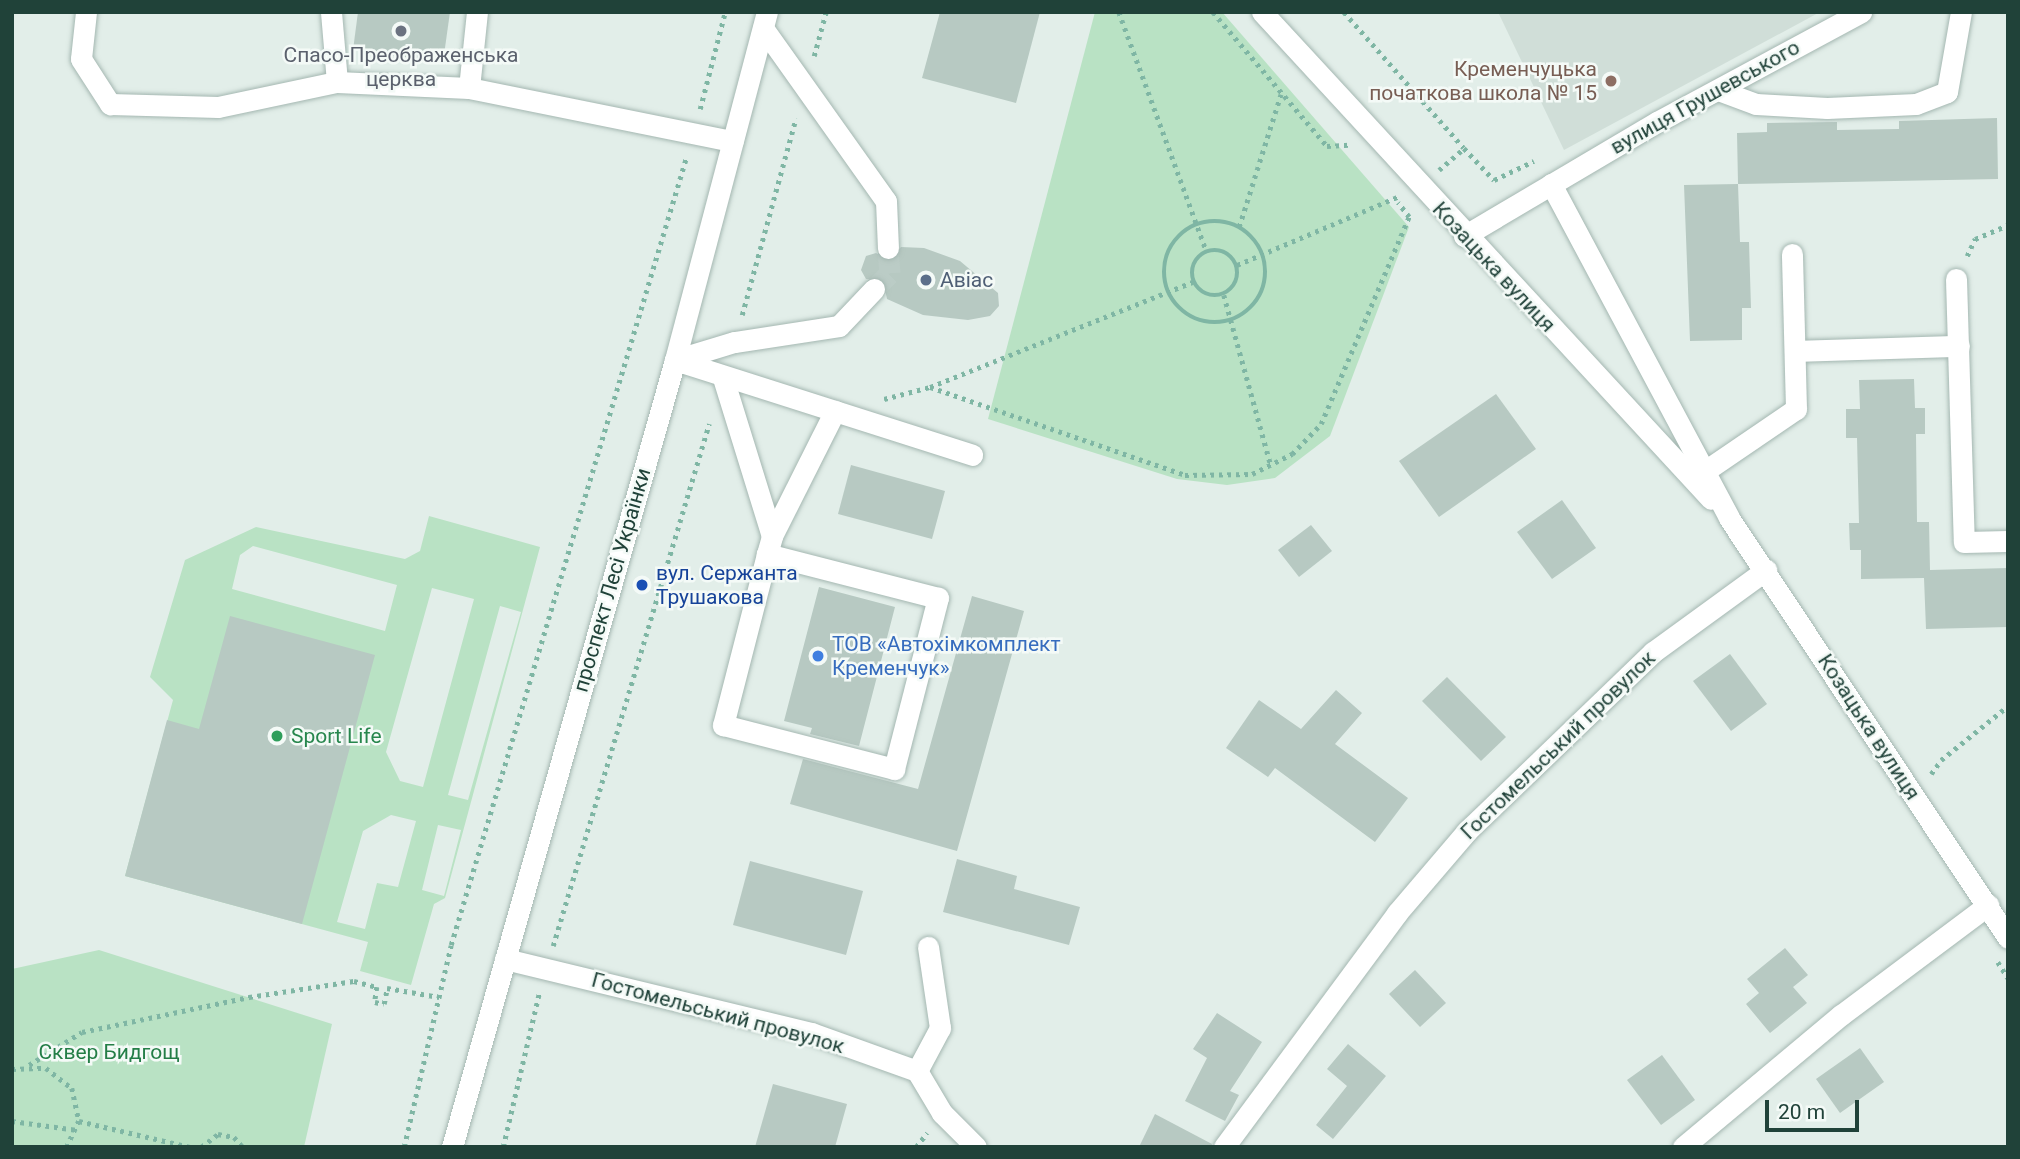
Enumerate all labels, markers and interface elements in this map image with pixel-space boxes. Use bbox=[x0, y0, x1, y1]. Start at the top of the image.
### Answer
marker: Спасо-Преображенська церква bbox=[393, 23, 409, 39]
street label: вулиця Грушевського bbox=[1606, 34, 1804, 160]
place label: Спасо-Преображенська церква bbox=[284, 42, 518, 92]
place label: Кременчуцька початкова школа № 15 bbox=[1369, 56, 1597, 106]
marker: Кременчуцька початкова школа № 15 bbox=[1603, 73, 1619, 89]
street label: Козацька вулиця bbox=[1427, 197, 1561, 337]
place label: Авіас bbox=[940, 267, 993, 293]
marker: Авіас bbox=[918, 272, 934, 288]
street label: проспект Лесі Українки bbox=[568, 465, 656, 695]
place label: вул. Сержанта Трушакова bbox=[656, 560, 798, 610]
marker: вул. Сержанта Трушакова bbox=[634, 577, 650, 593]
place label: ТОВ «Автохімкомплект Кременчук» bbox=[832, 631, 1060, 681]
street label: Гостомельський провулок bbox=[1456, 645, 1660, 845]
marker: ТОВ «Автохімкомплект Кременчук» bbox=[810, 648, 826, 664]
street label: Козацька вулиця bbox=[1812, 649, 1926, 805]
place label: Sport Life bbox=[291, 723, 382, 749]
marker: Sport Life bbox=[269, 728, 285, 744]
street label: Гостомельський провулок bbox=[589, 967, 847, 1059]
park label: Сквер Бидгощ bbox=[38, 1039, 180, 1065]
scale bar bbox=[1768, 1086, 1862, 1130]
text: 20 m bbox=[1778, 1100, 1825, 1124]

